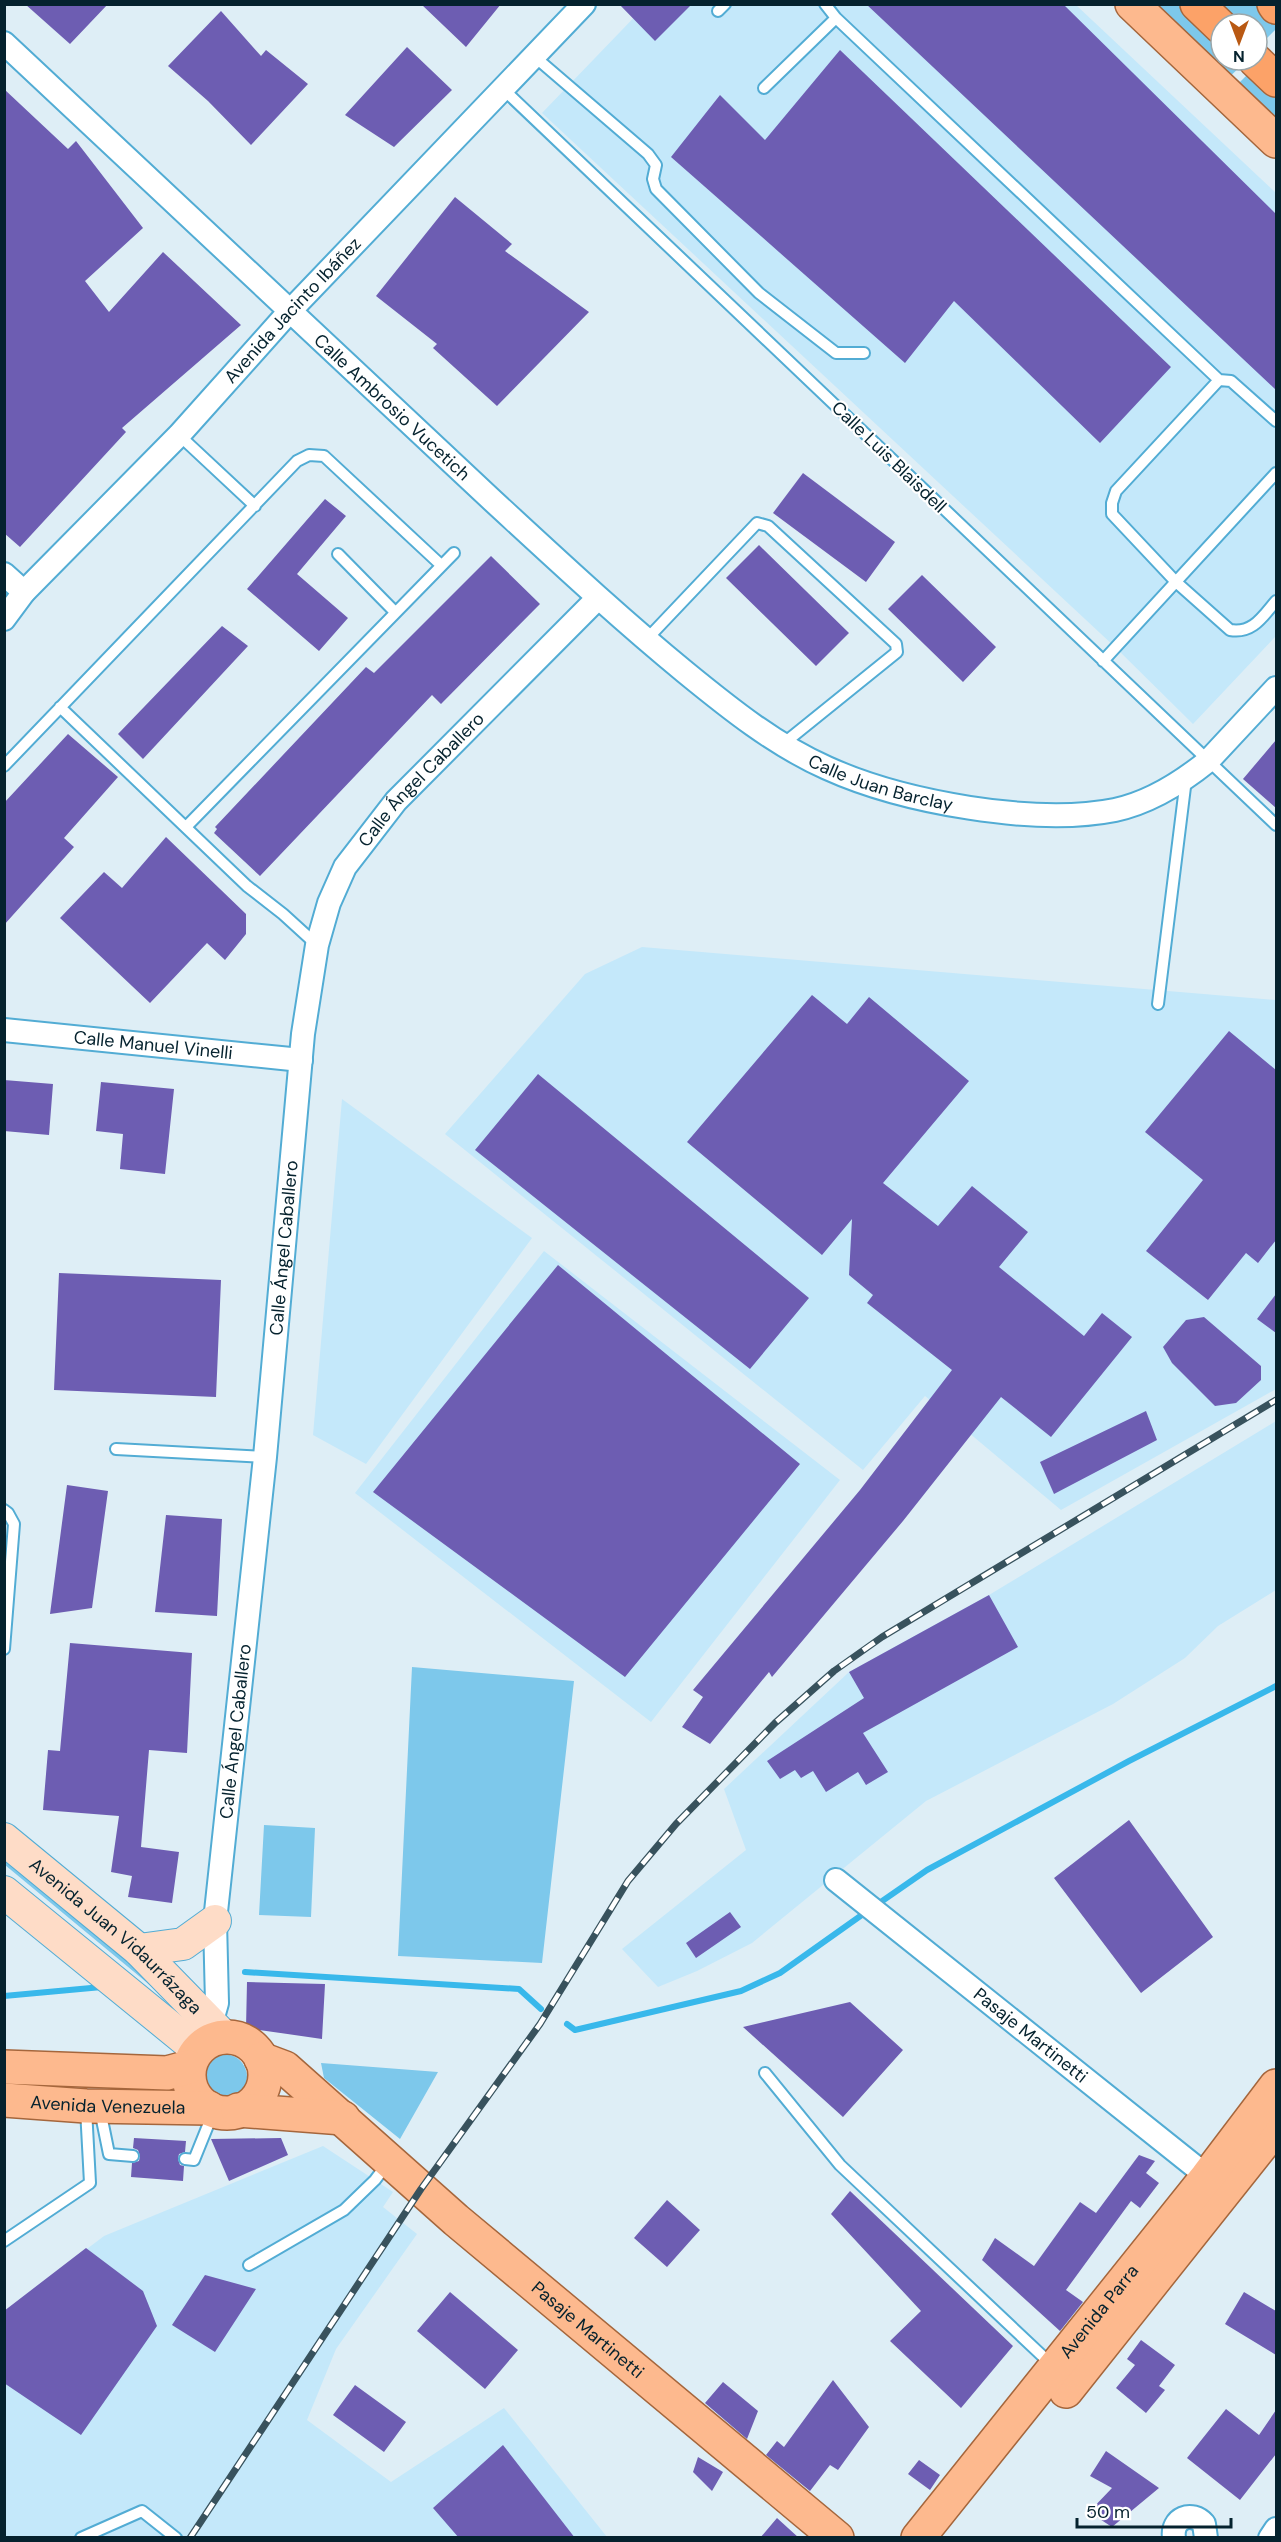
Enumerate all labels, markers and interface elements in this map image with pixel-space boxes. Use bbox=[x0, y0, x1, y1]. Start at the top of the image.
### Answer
north arrow bbox=[1209, 12, 1269, 72]
text: N bbox=[1233, 46, 1245, 67]
street label: Avenida Jacinto Ibáñez bbox=[219, 232, 366, 388]
street label: Calle Ambrosio Vucetich bbox=[309, 328, 475, 486]
street label: Calle Luis Blaisdell bbox=[826, 396, 952, 518]
street label: Calle Ángel Caballero bbox=[353, 707, 490, 852]
street label: Calle Juan Barclay bbox=[804, 749, 955, 817]
street label: Calle Manuel Vinelli bbox=[73, 1025, 234, 1065]
street label: Calle Ángel Caballero bbox=[264, 1159, 304, 1336]
street label: Calle Ángel Caballero bbox=[214, 1643, 257, 1820]
street label: Avenida Juan Vidaurrázaga bbox=[24, 1853, 207, 2019]
street label: Pasaje Martinetti bbox=[968, 1982, 1093, 2088]
street label: Avenida Venezuela bbox=[29, 2090, 186, 2120]
street label: Avenida Parra bbox=[1054, 2260, 1144, 2364]
street label: Pasaje Martinetti bbox=[526, 2276, 649, 2384]
scale bar bbox=[1077, 2491, 1232, 2529]
text: 50 m bbox=[1086, 2500, 1130, 2524]

